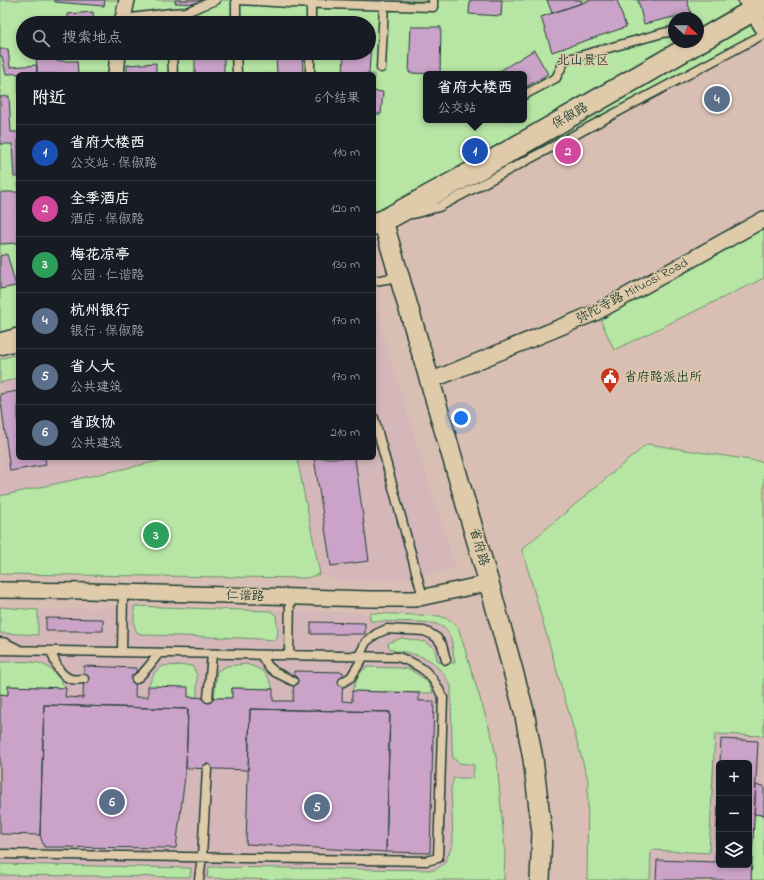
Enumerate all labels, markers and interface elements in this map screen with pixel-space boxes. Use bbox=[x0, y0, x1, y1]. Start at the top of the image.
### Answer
north arrow bbox=[668, 12, 704, 48]
search box bbox=[16, 16, 376, 60]
icon: search bbox=[30, 27, 52, 49]
text: 搜索地点 bbox=[62, 27, 122, 49]
park label: 北山景区 bbox=[557, 51, 609, 70]
popup bbox=[423, 71, 527, 123]
text: 省府大楼西 bbox=[437, 77, 513, 99]
pin: 4 bbox=[704, 84, 730, 114]
text: 附近 bbox=[32, 86, 66, 111]
text: 6个结果 bbox=[315, 89, 360, 108]
street label: 保俶路 bbox=[548, 98, 592, 134]
text: 公交站 bbox=[437, 99, 477, 118]
text: 省府大楼西 bbox=[70, 132, 145, 154]
pin: 1 bbox=[462, 136, 488, 166]
pin: 2 bbox=[555, 136, 581, 166]
text: 1 bbox=[43, 143, 47, 162]
text: 110 m bbox=[333, 143, 360, 162]
text: 公交站 · 保俶路 bbox=[70, 154, 157, 173]
text: 全季酒店 bbox=[70, 188, 130, 210]
text: 2 bbox=[42, 199, 48, 218]
text: 120 m bbox=[330, 199, 360, 218]
text: 酒店 · 保俶路 bbox=[70, 210, 144, 229]
text: 梅花凉亭 bbox=[70, 244, 130, 266]
street label: 弥陀寺路 Mituosi Road bbox=[573, 253, 692, 329]
text: 3 bbox=[42, 255, 48, 274]
text: 130 m bbox=[332, 255, 360, 274]
text: 公园 · 仁谐路 bbox=[70, 266, 144, 285]
text: 杭州银行 bbox=[70, 300, 130, 322]
text: 4 bbox=[42, 311, 48, 330]
text: 170 m bbox=[332, 311, 360, 330]
text: 银行 · 保俶路 bbox=[70, 322, 144, 341]
text: 省人大 bbox=[70, 356, 115, 378]
public building icon: 省府路派出所 bbox=[599, 366, 621, 394]
text: 5 bbox=[41, 367, 49, 386]
text: 170 m bbox=[332, 367, 360, 386]
place label: 省府路派出所 bbox=[624, 368, 702, 387]
text: 公共建筑 bbox=[70, 378, 122, 397]
your location bbox=[451, 408, 471, 428]
text: 省政协 bbox=[70, 412, 115, 434]
text: 6 bbox=[42, 423, 48, 442]
text: 210 m bbox=[330, 423, 360, 442]
text: 公共建筑 bbox=[70, 434, 122, 453]
pin: 3 bbox=[143, 520, 169, 550]
street label: 省府路 bbox=[464, 526, 494, 568]
street label: 仁谐路 bbox=[225, 586, 265, 606]
map controls bbox=[716, 760, 752, 868]
button: + bbox=[716, 760, 752, 796]
pin: 6 bbox=[99, 787, 125, 817]
pin: 5 bbox=[304, 792, 330, 822]
button: − bbox=[716, 796, 752, 832]
button: layers bbox=[716, 832, 752, 868]

